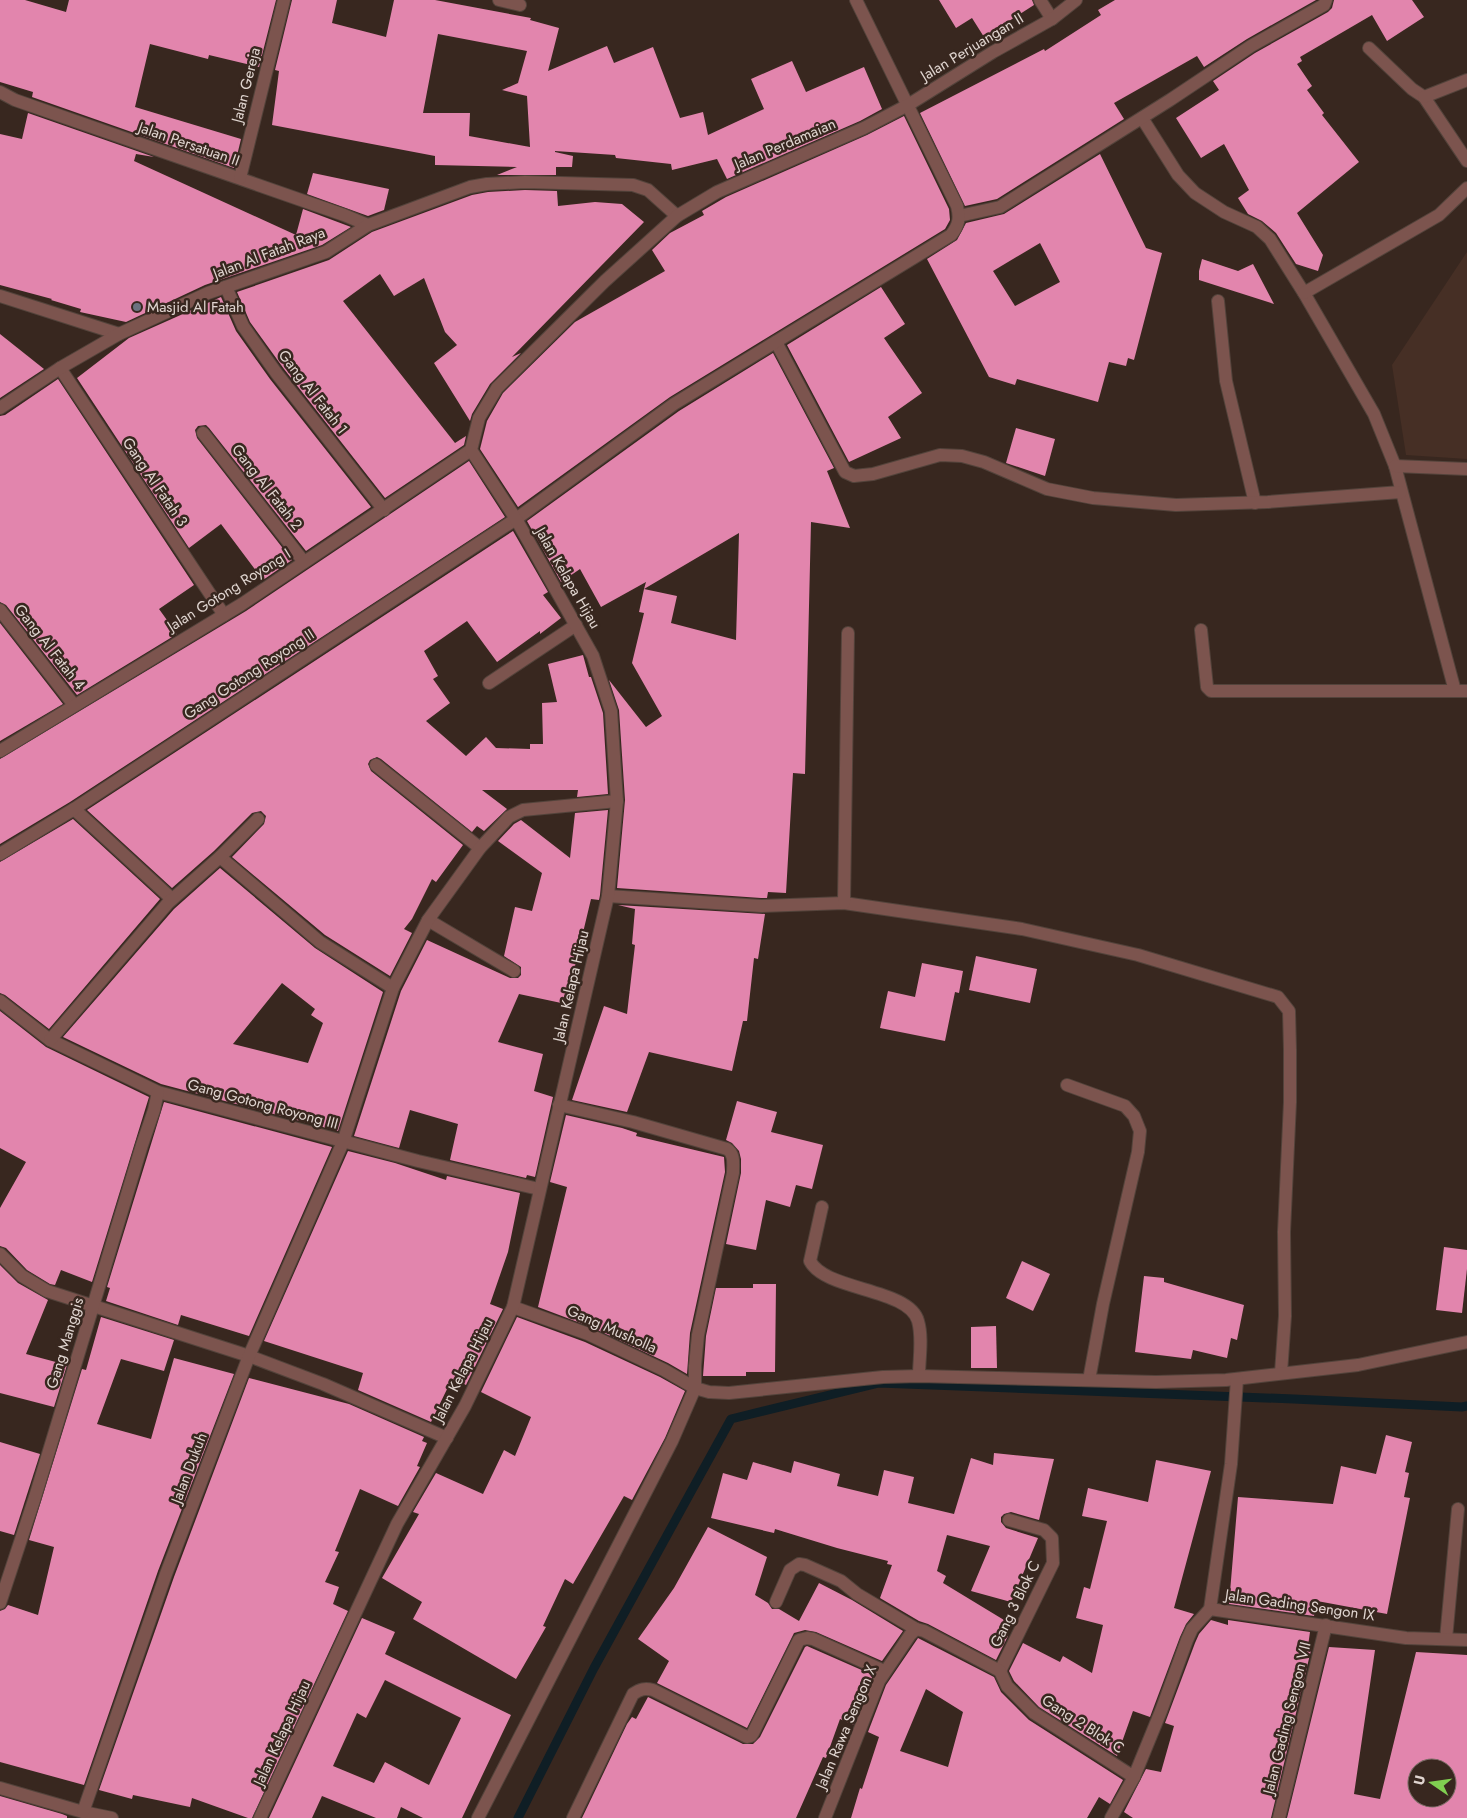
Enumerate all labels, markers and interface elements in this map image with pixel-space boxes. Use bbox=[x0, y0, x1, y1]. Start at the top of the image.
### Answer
street label: Jalan Perjuangan II bbox=[915, 8, 1028, 88]
street label: Jalan Gereja bbox=[226, 45, 266, 127]
street label: Jalan Perdamaian bbox=[729, 113, 839, 176]
street label: Jalan Persatuan II bbox=[133, 116, 243, 172]
street label: Jalan Al Fatah Raya bbox=[208, 221, 328, 285]
place label: Masjid Al Fatah bbox=[147, 296, 244, 318]
marker: Masjid Al Fatah bbox=[131, 301, 143, 313]
street label: Gang Al Fatah 1 bbox=[273, 345, 353, 439]
street label: Gang Al Fatah 3 bbox=[117, 433, 193, 531]
street label: Gang Al Fatah 2 bbox=[226, 439, 308, 535]
street label: Jalan Kelapa Hijau bbox=[529, 521, 606, 633]
street label: Jalan Gotong Royong I bbox=[161, 543, 295, 638]
street label: Gang Al Fatah 4 bbox=[9, 599, 91, 695]
street label: Gang Gotong Royong II bbox=[179, 624, 319, 724]
street label: Jalan Kelapa Hijau bbox=[547, 928, 595, 1046]
street label: Gang Gotong Royong III bbox=[185, 1073, 341, 1135]
street label: Gang Manggis bbox=[41, 1295, 89, 1391]
street label: Gang Musholla bbox=[564, 1299, 660, 1359]
street label: Jalan Kelapa Hijau bbox=[426, 1314, 499, 1428]
street label: Jalan Dukuh bbox=[165, 1429, 213, 1508]
street label: Gang 3 Blok C bbox=[985, 1557, 1045, 1651]
street label: Jalan Gading Sengon IX bbox=[1222, 1583, 1377, 1626]
street label: Jalan Gading Sengon VII bbox=[1257, 1640, 1317, 1798]
street label: Jalan Rawa Sengon X bbox=[809, 1661, 882, 1794]
street label: Jalan Kelapa Hijau bbox=[247, 1677, 316, 1791]
street label: Gang 2 Blok C bbox=[1038, 1689, 1128, 1759]
north arrow bbox=[1407, 1758, 1457, 1808]
text: U bbox=[1408, 1773, 1430, 1787]

